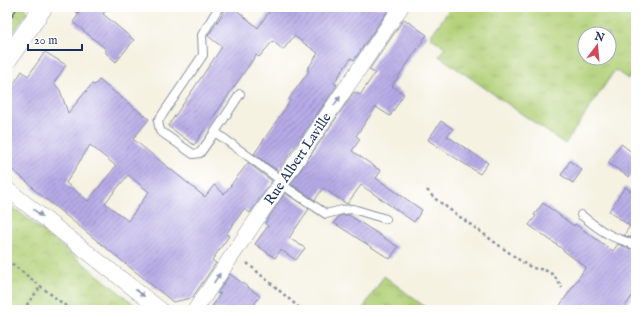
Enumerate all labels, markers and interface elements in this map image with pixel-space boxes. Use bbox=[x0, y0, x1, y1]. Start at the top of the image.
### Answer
scale bar bbox=[28, 26, 82, 52]
north arrow bbox=[577, 26, 617, 66]
text: N bbox=[592, 29, 606, 46]
text: 20 m bbox=[34, 33, 57, 48]
one-way arrow bbox=[333, 96, 341, 106]
street label: Rue Albert Laville bbox=[261, 109, 336, 209]
one-way arrow bbox=[32, 209, 43, 217]
one-way arrow bbox=[213, 273, 221, 283]
one-way arrow bbox=[134, 289, 145, 298]

